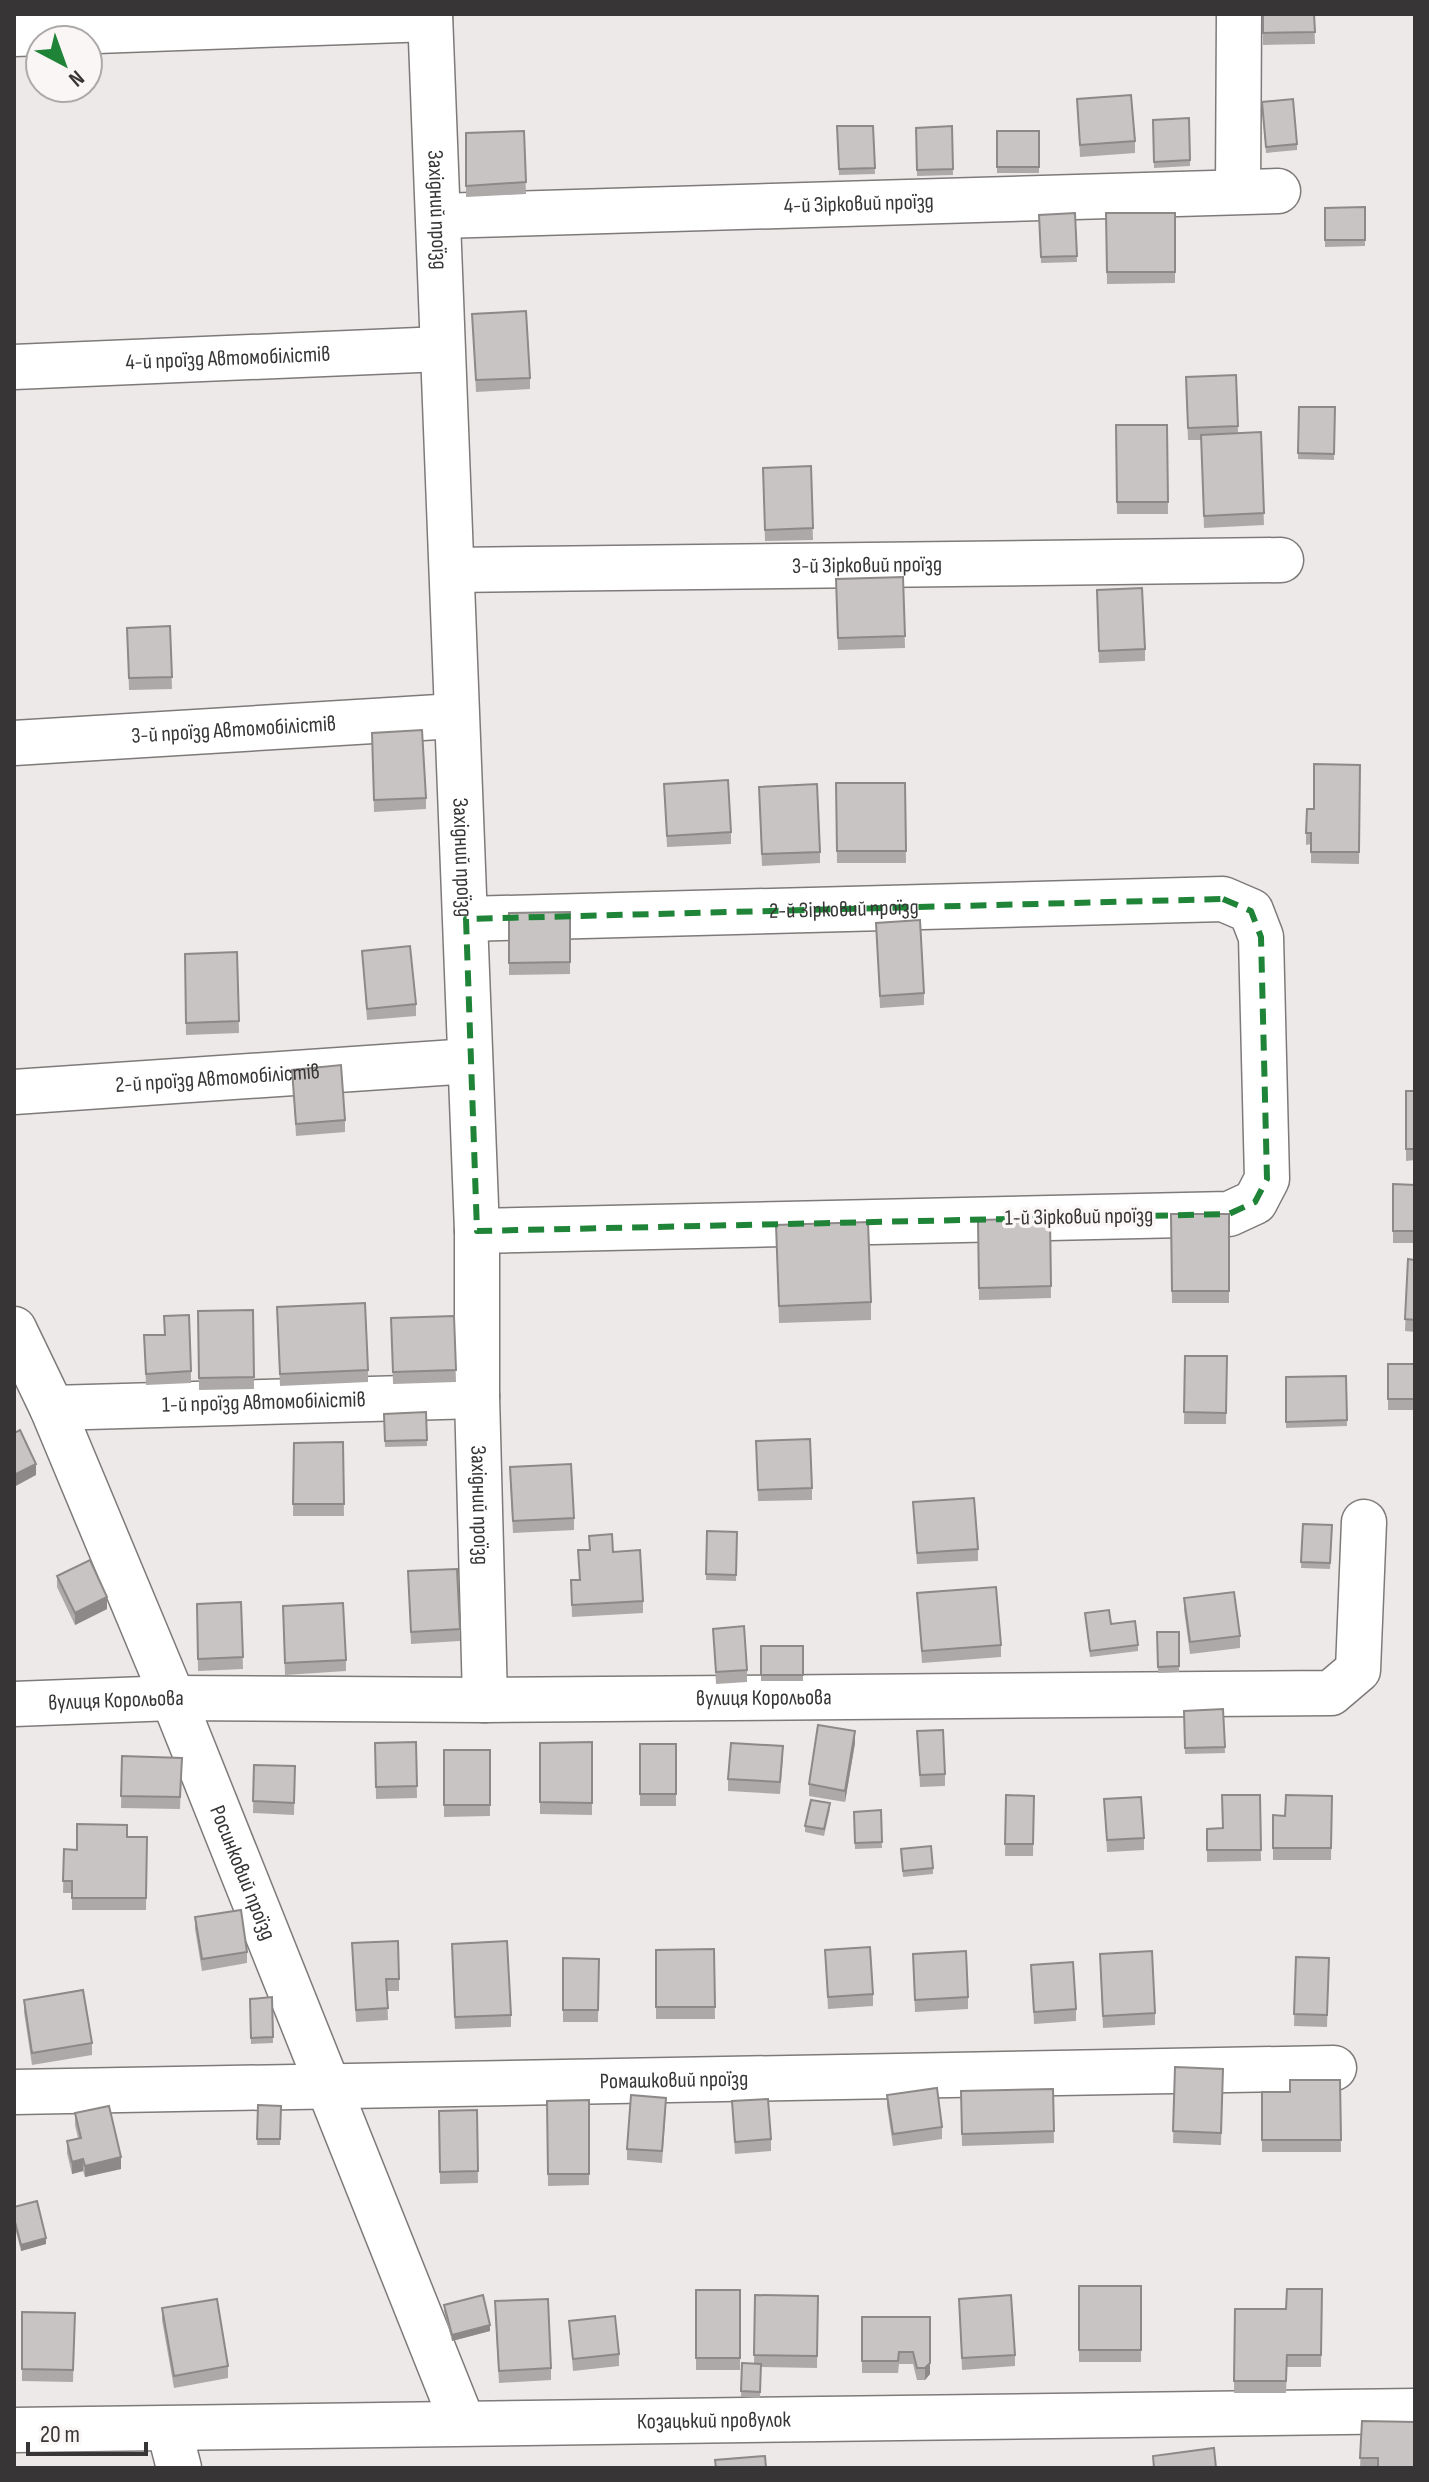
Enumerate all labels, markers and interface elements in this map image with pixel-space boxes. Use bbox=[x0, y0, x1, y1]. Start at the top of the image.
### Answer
north arrow bbox=[24, 24, 104, 104]
text: N bbox=[63, 64, 89, 92]
street label: Західний проїзд bbox=[422, 150, 453, 270]
street label: 4-й Зірковий проїзд bbox=[783, 188, 934, 219]
street label: 4-й проїзд Автомобілістів bbox=[125, 340, 331, 376]
street label: 3-й Зірковий проїзд bbox=[792, 551, 942, 579]
street label: 3-й проїзд Автомобілістів bbox=[130, 710, 337, 749]
street label: Західний проїзд bbox=[447, 797, 478, 918]
street label: 2-й Зірковий проїзд bbox=[769, 894, 919, 924]
street label: 2-й проїзд Автомобілістів bbox=[114, 1058, 321, 1099]
street label: 1-й Зірковий проїзд bbox=[1005, 1202, 1153, 1232]
street label: 1-й проїзд Автомобілістів bbox=[162, 1386, 366, 1418]
street label: Західний проїзд bbox=[465, 1445, 495, 1565]
street label: вулиця Корольова bbox=[48, 1684, 184, 1716]
street label: вулиця Корольова bbox=[696, 1684, 832, 1712]
street label: Росинковий проїзд bbox=[204, 1801, 282, 1944]
street label: Ромашковий проїзд bbox=[599, 2065, 748, 2095]
scale bar bbox=[28, 2406, 146, 2456]
street label: Козацький провулок bbox=[637, 2406, 792, 2435]
text: 20 m bbox=[40, 2420, 80, 2449]

